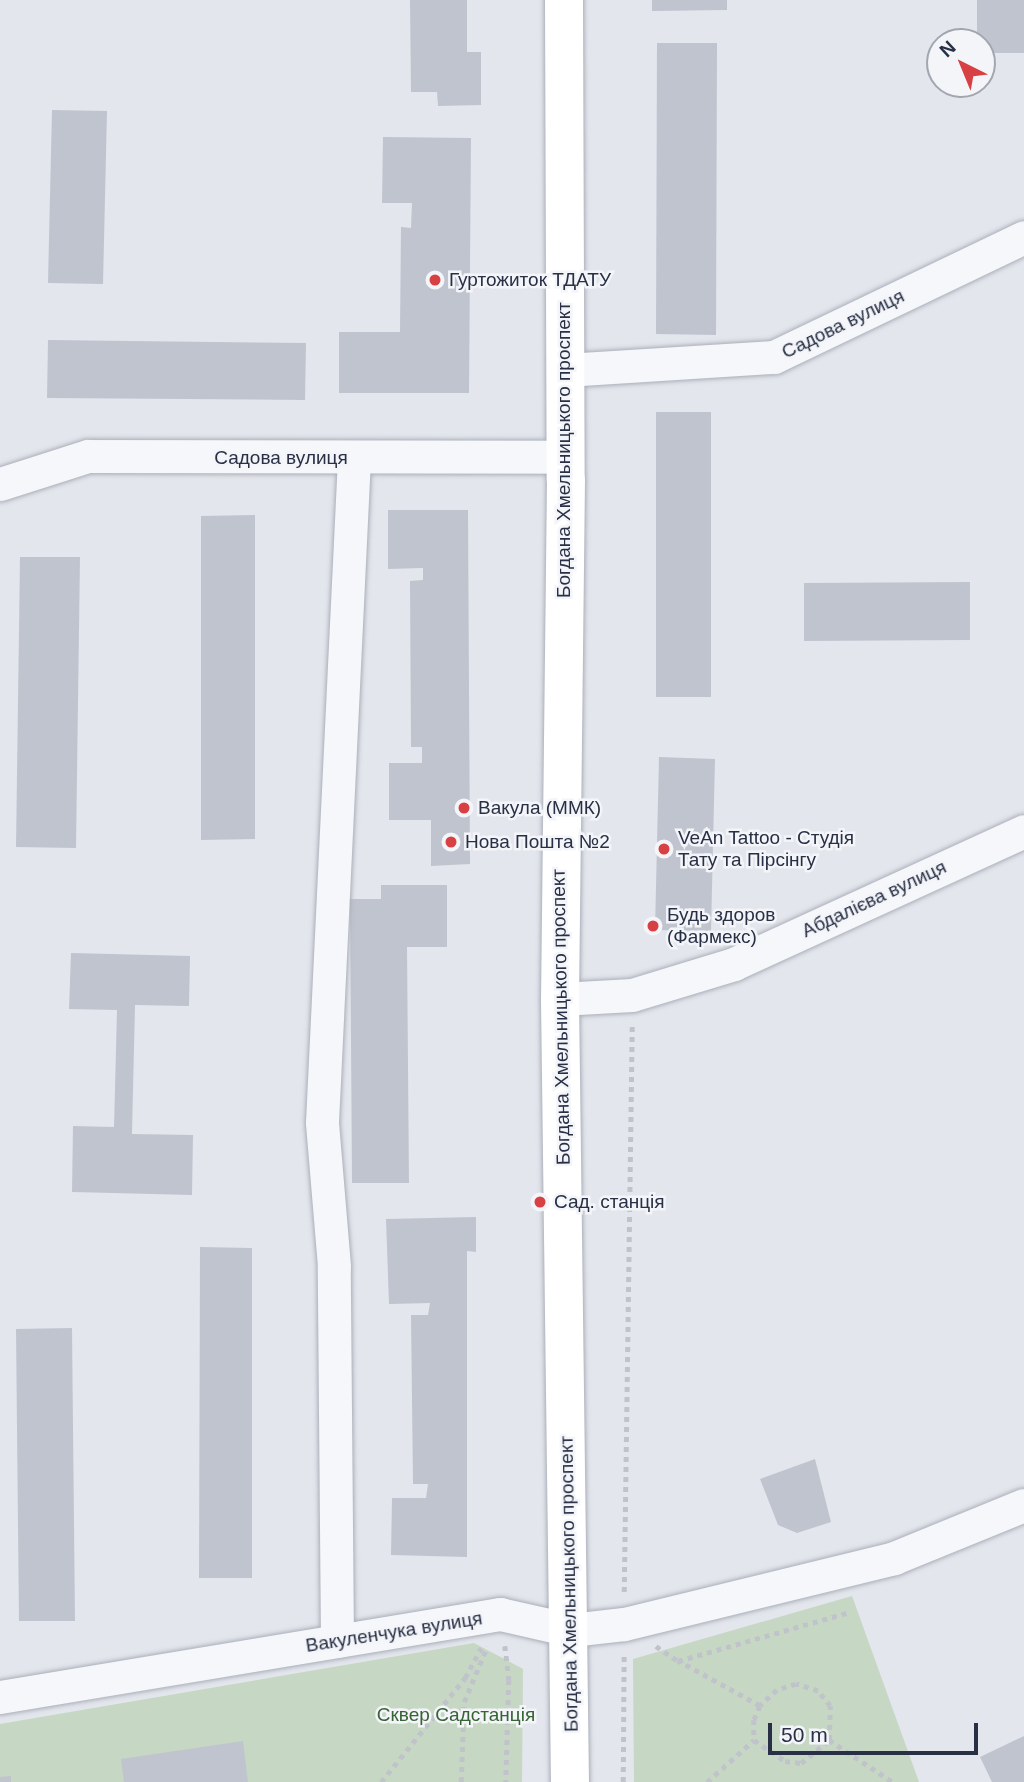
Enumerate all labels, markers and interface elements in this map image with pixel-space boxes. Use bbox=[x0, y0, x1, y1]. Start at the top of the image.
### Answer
north arrow bbox=[926, 28, 996, 98]
text: N bbox=[936, 36, 960, 61]
place label: Гуртожиток ТДАТУ bbox=[449, 269, 611, 291]
marker: Гуртожиток ТДАТУ bbox=[427, 272, 443, 288]
street label: Садова вулиця bbox=[778, 284, 908, 364]
street label: Богдана Хмельницького проспект bbox=[553, 302, 575, 598]
street label: Садова вулиця bbox=[214, 447, 348, 469]
place label: Вакула (ММК) bbox=[478, 797, 601, 819]
marker: Вакула (ММК) bbox=[456, 800, 472, 816]
place label: VeAn Tattoo - Студія Тату та Пірсінгу bbox=[678, 827, 854, 871]
place label: Нова Пошта №2 bbox=[465, 831, 610, 853]
marker: Нова Пошта №2 bbox=[443, 834, 459, 850]
marker: VeAn Tattoo - Студія Тату та Пірсінгу bbox=[656, 841, 672, 857]
street label: Абдалієва вулиця bbox=[798, 856, 950, 942]
street label: Богдана Хмельницького проспект bbox=[547, 869, 575, 1165]
place label: Будь здоров (Фармекс) bbox=[667, 904, 775, 948]
marker: Будь здоров (Фармекс) bbox=[645, 918, 661, 934]
place label: Сад. станція bbox=[554, 1191, 665, 1213]
marker: Сад. станція bbox=[532, 1194, 548, 1210]
street label: Богдана Хмельницького проспект bbox=[555, 1436, 583, 1732]
street label: Вакуленчука вулиця bbox=[304, 1607, 484, 1657]
park label: Сквер Садстанція bbox=[377, 1704, 535, 1726]
scale bar bbox=[772, 1708, 982, 1752]
text: 50 m bbox=[781, 1723, 828, 1746]

